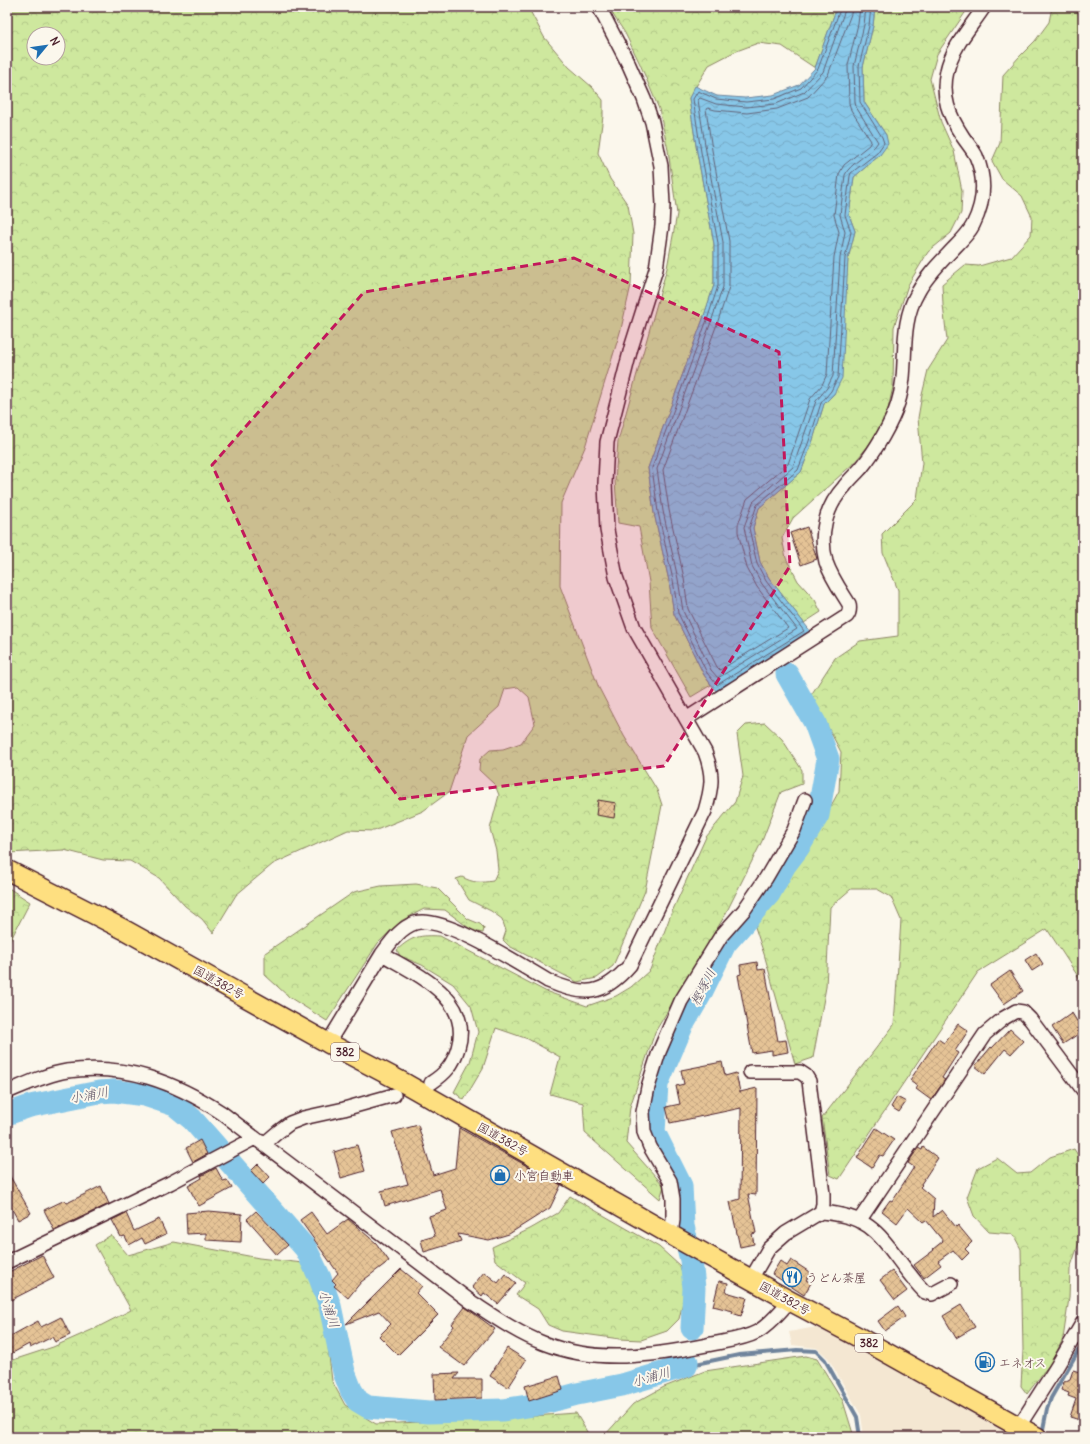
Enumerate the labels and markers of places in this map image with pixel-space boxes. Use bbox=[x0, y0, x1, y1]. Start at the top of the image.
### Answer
shop icon: 小宮自動車 bbox=[489, 1164, 511, 1186]
place label: 小宮自動車 bbox=[514, 1168, 574, 1183]
restaurant icon: うどん茶屋 bbox=[781, 1266, 803, 1288]
place label: うどん茶屋 bbox=[806, 1270, 866, 1285]
fuel station icon: エネオス bbox=[974, 1351, 996, 1373]
place label: エネオス bbox=[999, 1355, 1046, 1370]

